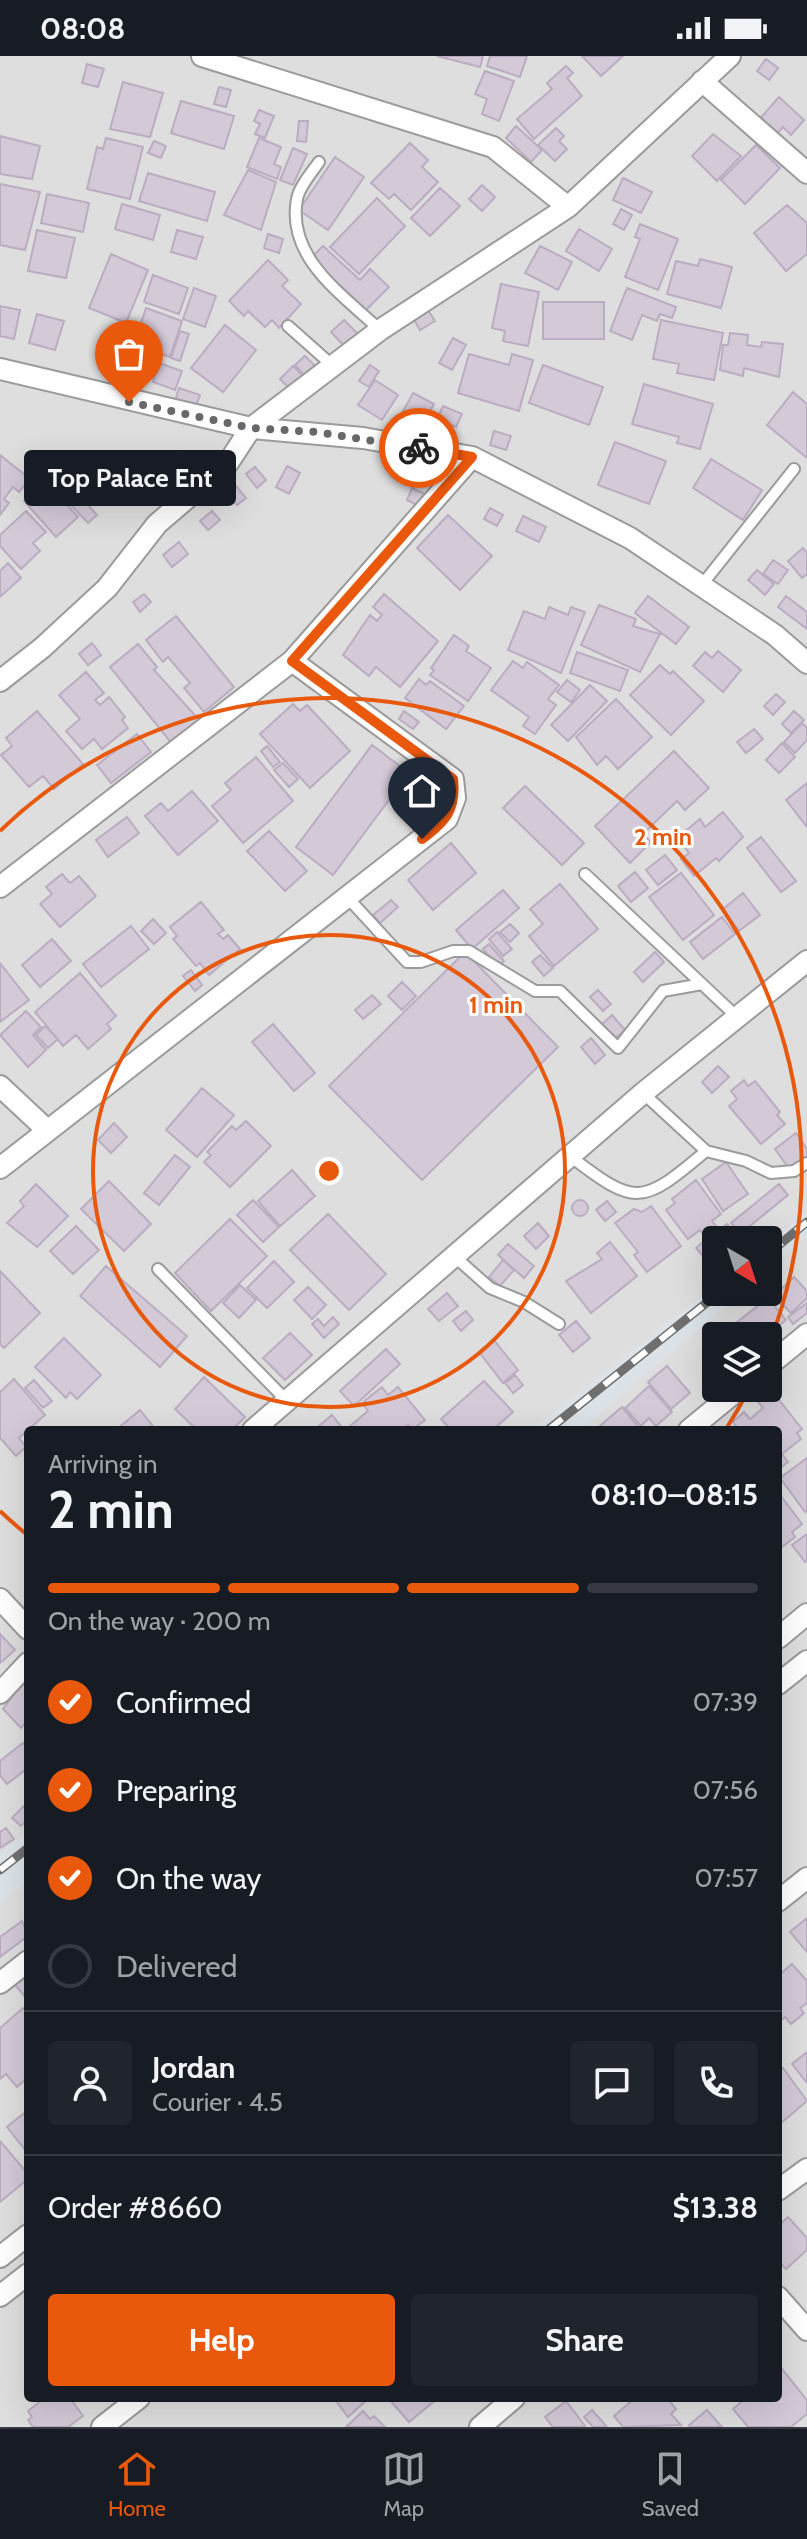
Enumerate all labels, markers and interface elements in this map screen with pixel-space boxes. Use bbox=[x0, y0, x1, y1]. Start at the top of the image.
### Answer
text: 08:08 bbox=[40, 10, 125, 47]
pin bbox=[95, 320, 163, 402]
icon: bag bbox=[107, 332, 151, 376]
courier bbox=[379, 408, 459, 488]
icon: bike bbox=[397, 426, 441, 470]
callout: Top Palace Ent bbox=[23, 450, 235, 506]
text: Top Palace Ent bbox=[48, 462, 212, 494]
pin bbox=[388, 757, 456, 839]
icon: home bbox=[400, 769, 444, 813]
text: 2 min bbox=[634, 822, 692, 851]
text: 1 min bbox=[469, 990, 523, 1019]
centre of rings bbox=[315, 1157, 343, 1185]
north arrow bbox=[702, 1226, 782, 1306]
map controls bbox=[702, 1226, 782, 1402]
button: layers bbox=[702, 1322, 782, 1402]
text: Arriving in bbox=[48, 1448, 158, 1480]
text: 08:10–08:15 bbox=[590, 1476, 758, 1513]
text: 2 min bbox=[48, 1478, 174, 1541]
text: On the way · 200 m bbox=[48, 1605, 271, 1637]
icon: check bbox=[48, 1680, 92, 1724]
text: Confirmed bbox=[116, 1684, 251, 1721]
text: 07:39 bbox=[693, 1686, 758, 1718]
icon: check bbox=[48, 1768, 92, 1812]
text: Preparing bbox=[116, 1772, 236, 1809]
text: 07:56 bbox=[693, 1774, 758, 1806]
icon: check bbox=[48, 1856, 92, 1900]
text: On the way bbox=[116, 1860, 261, 1897]
text: 07:57 bbox=[695, 1862, 758, 1894]
text: Delivered bbox=[116, 1948, 237, 1985]
button: person bbox=[48, 2041, 132, 2125]
button: chat bbox=[570, 2041, 654, 2125]
button: phone bbox=[674, 2041, 758, 2125]
text: Jordan bbox=[152, 2049, 235, 2086]
text: Courier · 4.5 bbox=[152, 2086, 283, 2118]
text: Order #8660 bbox=[48, 2189, 223, 2226]
text: $13.38 bbox=[672, 2189, 758, 2226]
button: Help bbox=[48, 2294, 395, 2386]
button: Share bbox=[411, 2294, 758, 2386]
tab: Home bbox=[108, 2447, 166, 2522]
tab: Map bbox=[382, 2447, 426, 2522]
tab: Saved bbox=[642, 2447, 699, 2522]

